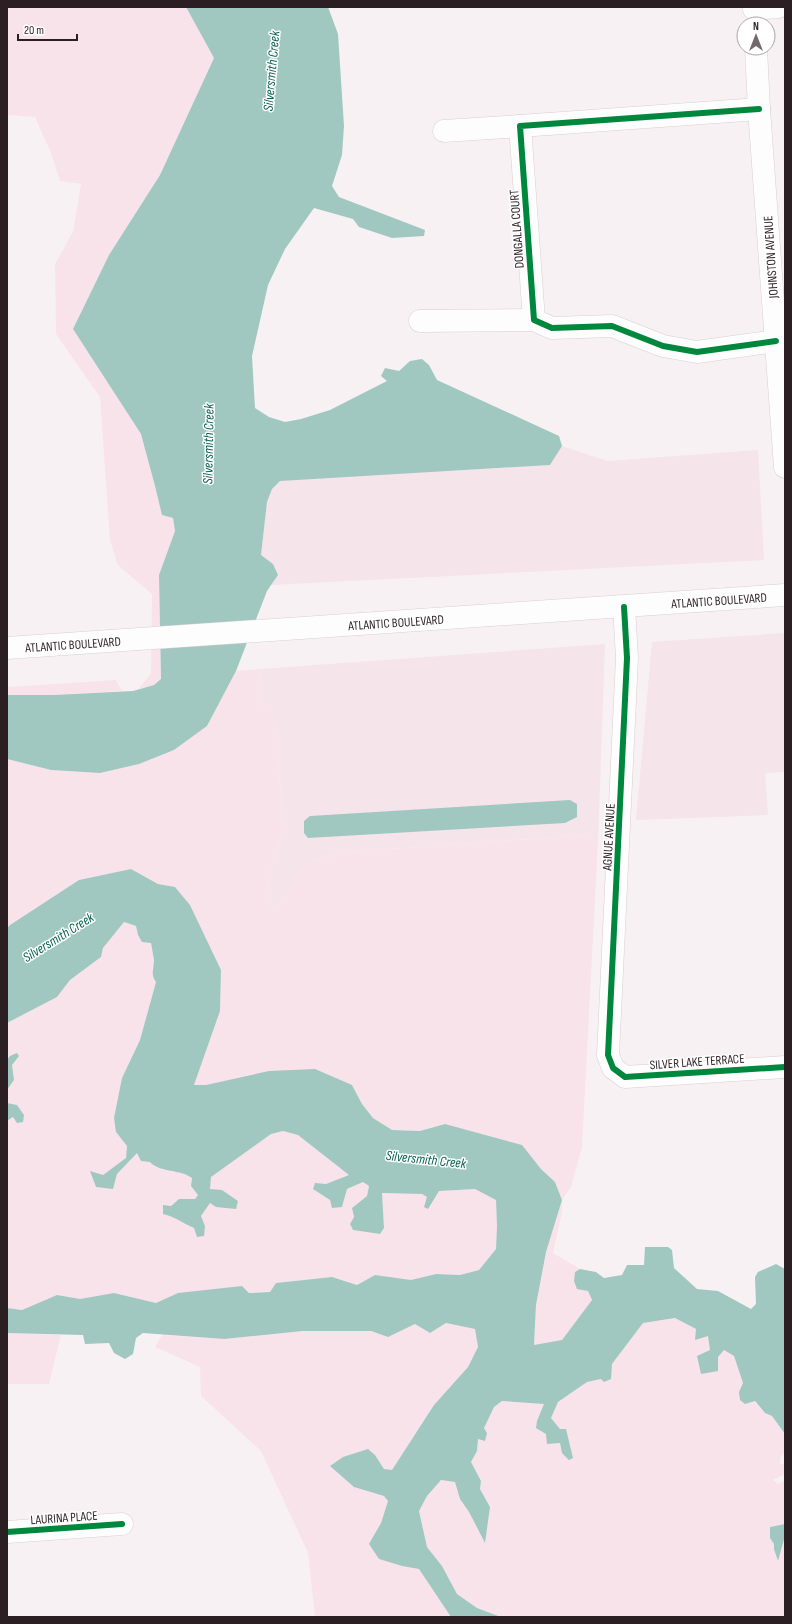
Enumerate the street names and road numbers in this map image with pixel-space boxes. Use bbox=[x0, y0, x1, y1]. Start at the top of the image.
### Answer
street label: DONGALLA COURT bbox=[506, 189, 528, 269]
street label: JOHNSTON AVENUE bbox=[760, 215, 782, 300]
street label: ATLANTIC BOULEVARD bbox=[670, 590, 767, 612]
street label: ATLANTIC BOULEVARD bbox=[347, 612, 444, 634]
street label: ATLANTIC BOULEVARD bbox=[24, 634, 121, 656]
street label: AGNUE AVENUE bbox=[599, 803, 619, 872]
street label: SILVER LAKE TERRACE bbox=[649, 1051, 745, 1073]
street label: LAURINA PLACE bbox=[30, 1508, 98, 1528]

